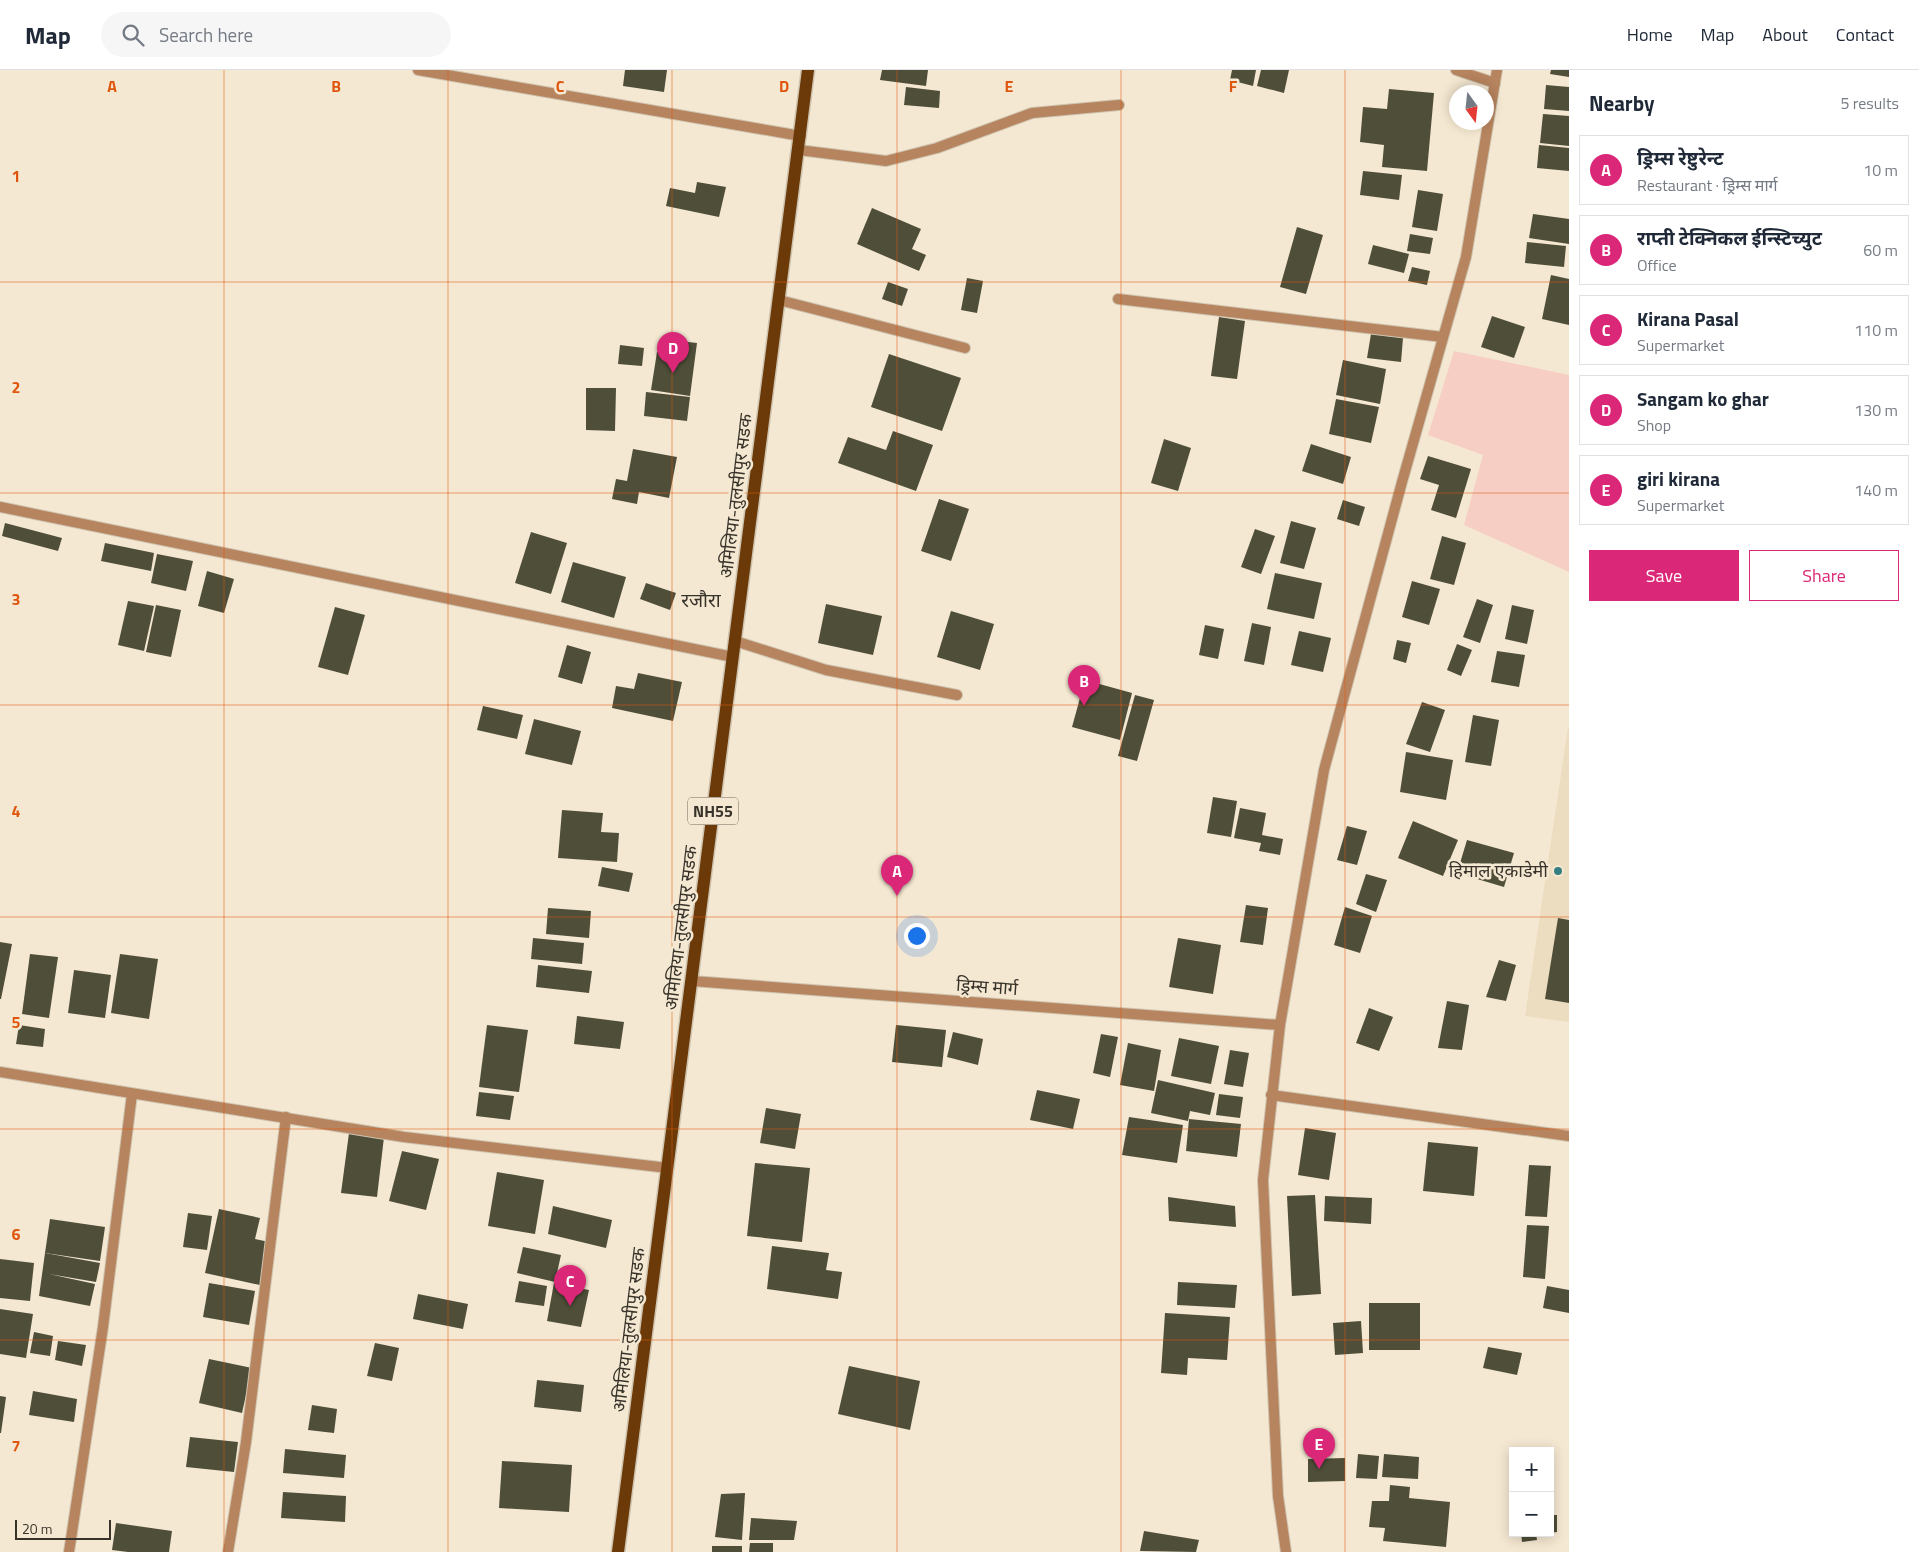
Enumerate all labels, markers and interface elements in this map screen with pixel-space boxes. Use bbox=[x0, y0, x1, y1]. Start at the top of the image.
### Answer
search box bbox=[101, 12, 451, 57]
text: Map bbox=[25, 17, 71, 53]
text: Search here bbox=[159, 20, 253, 49]
icon: search bbox=[119, 21, 147, 49]
text: Home bbox=[1627, 21, 1673, 48]
text: Map bbox=[1701, 21, 1734, 48]
text: About bbox=[1762, 21, 1808, 48]
text: Contact bbox=[1836, 21, 1894, 48]
text: A bbox=[107, 74, 117, 98]
text: B bbox=[331, 74, 341, 98]
text: C bbox=[556, 74, 565, 98]
text: D bbox=[779, 74, 789, 98]
text: E bbox=[1005, 74, 1014, 98]
text: F bbox=[1229, 74, 1238, 98]
north arrow bbox=[1449, 85, 1494, 130]
text: Nearby bbox=[1589, 87, 1654, 119]
text: 5 results bbox=[1840, 91, 1899, 115]
text: ड्रिम्स रेष्टुरेन्ट bbox=[1637, 143, 1723, 172]
text: A bbox=[1601, 158, 1611, 182]
text: 10 m bbox=[1863, 158, 1898, 182]
text: 1 bbox=[12, 164, 20, 188]
text: Restaurant · ड्रिम्स मार्ग bbox=[1637, 173, 1778, 197]
text: राप्ती टेक्निकल ईन्स्टिच्युट bbox=[1637, 223, 1822, 252]
text: B bbox=[1601, 238, 1611, 262]
text: 60 m bbox=[1863, 238, 1898, 262]
text: Office bbox=[1637, 253, 1677, 277]
text: Kirana Pasal bbox=[1637, 304, 1739, 333]
text: C bbox=[1602, 318, 1610, 342]
text: 110 m bbox=[1854, 318, 1898, 342]
pin: D bbox=[657, 332, 689, 373]
text: Supermarket bbox=[1637, 333, 1724, 357]
text: 2 bbox=[12, 375, 20, 399]
text: Sangam ko ghar bbox=[1637, 384, 1769, 413]
text: D bbox=[1601, 398, 1611, 422]
text: 130 m bbox=[1854, 398, 1898, 422]
street label: अमिलिया-तुलसीपुर सडक bbox=[712, 411, 759, 580]
text: Shop bbox=[1637, 413, 1671, 437]
text: giri kirana bbox=[1637, 464, 1720, 493]
text: E bbox=[1602, 478, 1610, 502]
text: 140 m bbox=[1854, 478, 1898, 502]
text: Supermarket bbox=[1637, 493, 1724, 517]
button: Save bbox=[1589, 550, 1739, 601]
button: Share bbox=[1749, 550, 1899, 601]
district label: रजौरा bbox=[681, 585, 722, 614]
text: 3 bbox=[12, 587, 20, 611]
pin: B bbox=[1068, 665, 1100, 706]
road number: NH55 bbox=[688, 798, 738, 824]
text: 4 bbox=[12, 799, 21, 823]
street label: अमिलिया-तुलसीपुर सडक bbox=[657, 843, 704, 1012]
pin: A bbox=[881, 855, 913, 896]
place label: हिमाल एकाडेमी bbox=[1449, 857, 1548, 884]
marker: हिमाल एकाडेमी bbox=[1552, 865, 1564, 877]
your location bbox=[904, 923, 930, 949]
street label: ड्रिम्स मार्ग bbox=[955, 971, 1020, 1002]
text: 5 bbox=[12, 1010, 21, 1034]
text: 6 bbox=[12, 1222, 21, 1246]
street label: अमिलिया-तुलसीपुर सडक bbox=[605, 1245, 652, 1414]
pin: C bbox=[554, 1265, 586, 1306]
pin: E bbox=[1303, 1428, 1335, 1469]
text: 7 bbox=[12, 1434, 20, 1458]
map controls bbox=[1509, 1447, 1554, 1537]
button: + bbox=[1509, 1447, 1554, 1492]
button: − bbox=[1509, 1492, 1554, 1537]
scale bar bbox=[15, 1517, 111, 1540]
text: 20 m bbox=[22, 1518, 52, 1539]

